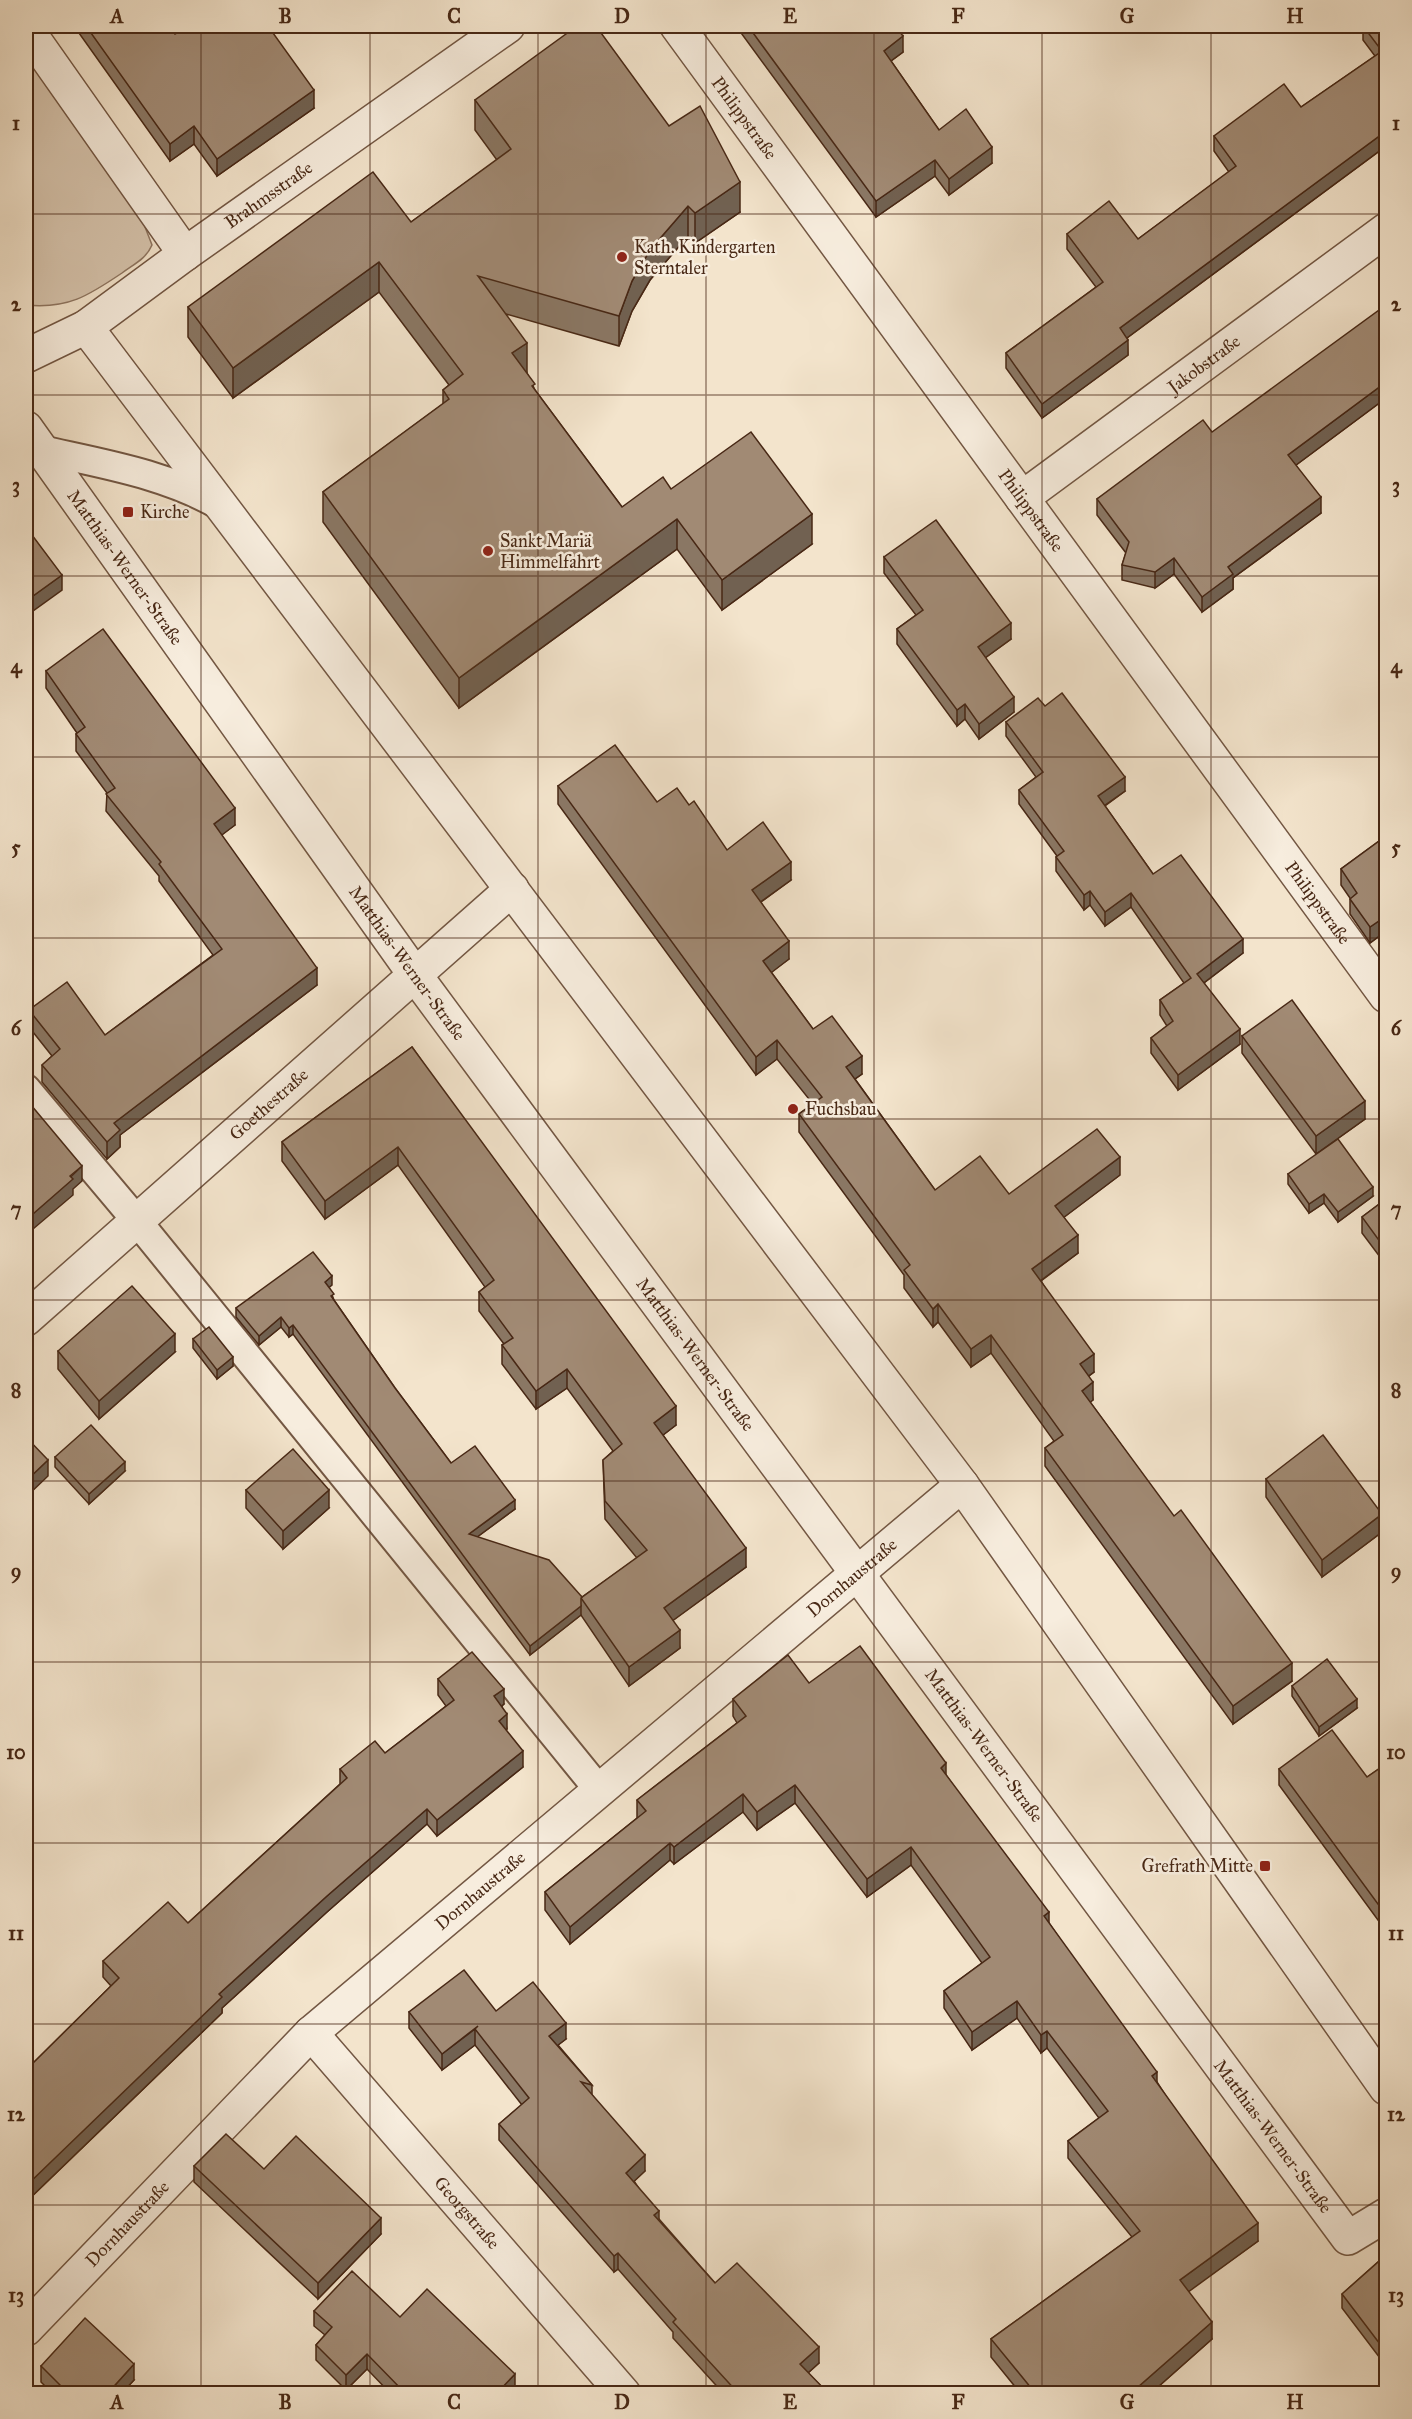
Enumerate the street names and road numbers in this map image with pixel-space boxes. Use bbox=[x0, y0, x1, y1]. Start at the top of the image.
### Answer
street label: Philippstraße bbox=[707, 72, 782, 164]
street label: Brahmsstraße bbox=[221, 157, 317, 233]
street label: Jakobstraße bbox=[1162, 330, 1245, 400]
street label: Philippstraße bbox=[993, 465, 1069, 556]
street label: Matthias-Werner-Straße bbox=[62, 485, 188, 649]
street label: Philippstraße bbox=[1280, 857, 1355, 949]
street label: Matthias-Werner-Straße bbox=[344, 881, 470, 1045]
street label: Goethestraße bbox=[225, 1064, 313, 1145]
street label: Matthias-Werner-Straße bbox=[631, 1273, 759, 1436]
street label: Dornhaustraße bbox=[802, 1533, 902, 1622]
street label: Matthias-Werner-Straße bbox=[920, 1664, 1048, 1826]
street label: Dornhaustraße bbox=[431, 1846, 530, 1935]
street label: Matthias-Werner-Straße bbox=[1209, 2055, 1337, 2217]
street label: Georgstraße bbox=[429, 2172, 504, 2254]
street label: Dornhaustraße bbox=[81, 2176, 174, 2272]

